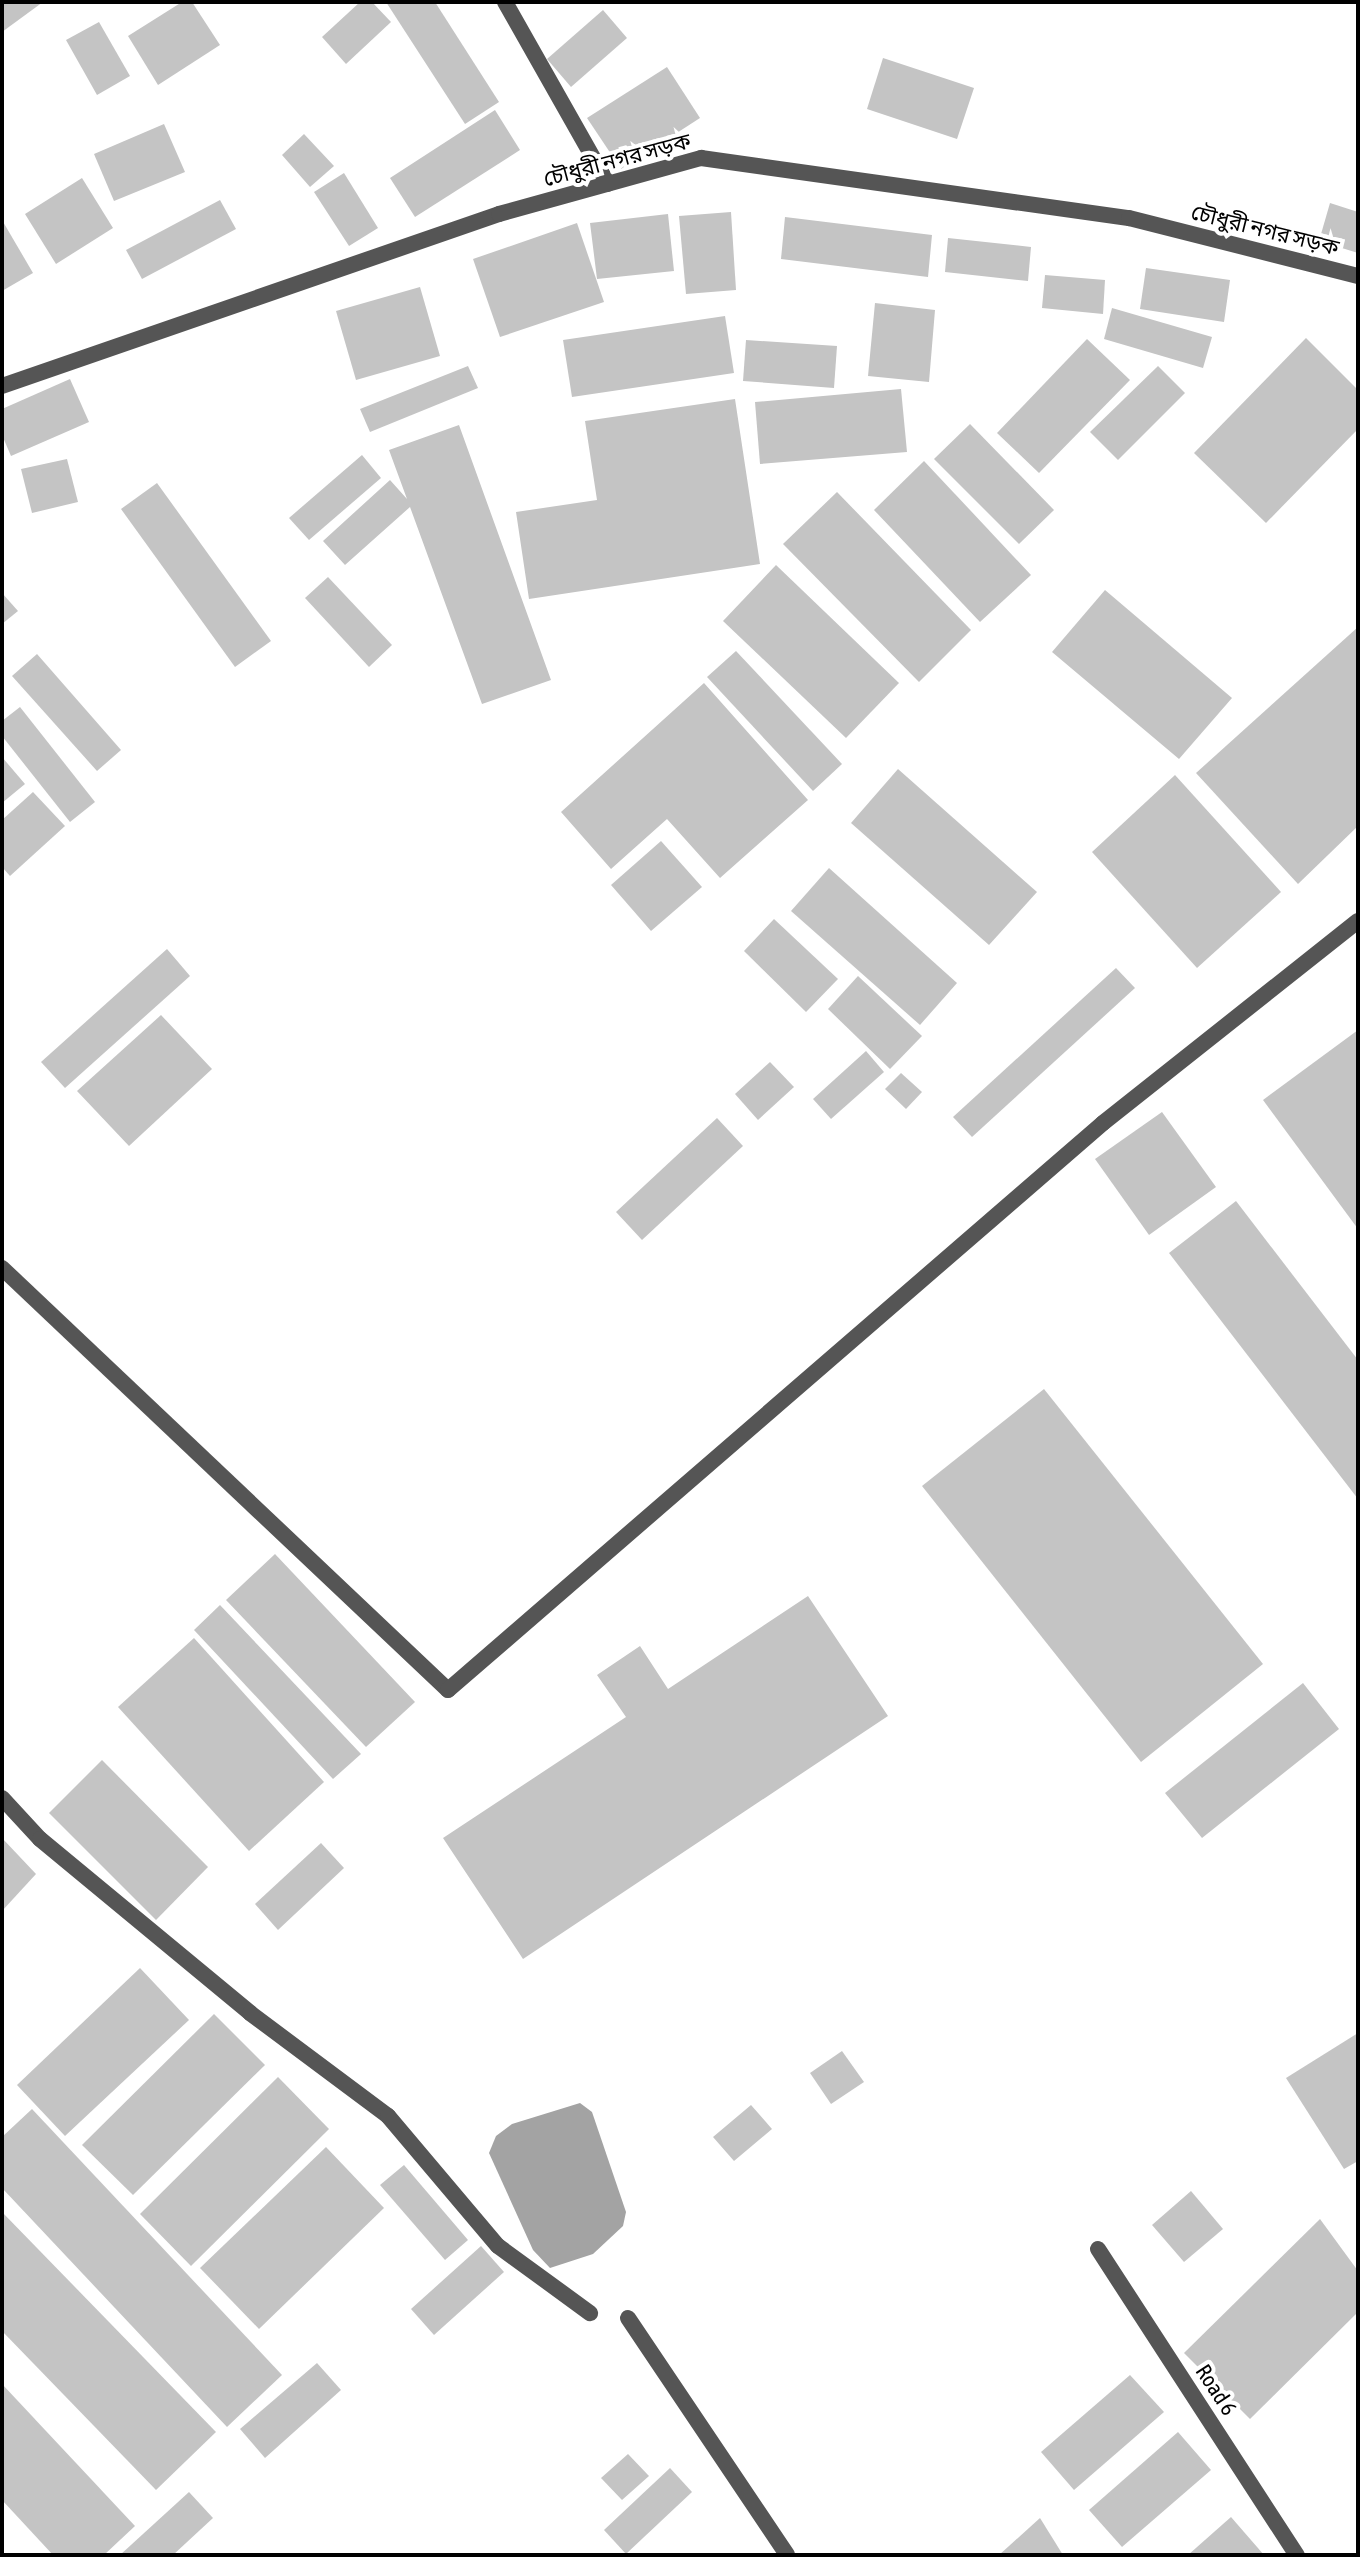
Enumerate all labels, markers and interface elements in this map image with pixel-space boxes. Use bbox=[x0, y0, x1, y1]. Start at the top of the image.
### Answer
street label: চৌধুরী নগর সড়ক bbox=[540, 128, 694, 192]
street label: চৌধুরী নগর সড়ক bbox=[1188, 199, 1342, 261]
street label: Road 6 bbox=[1190, 2360, 1242, 2420]

